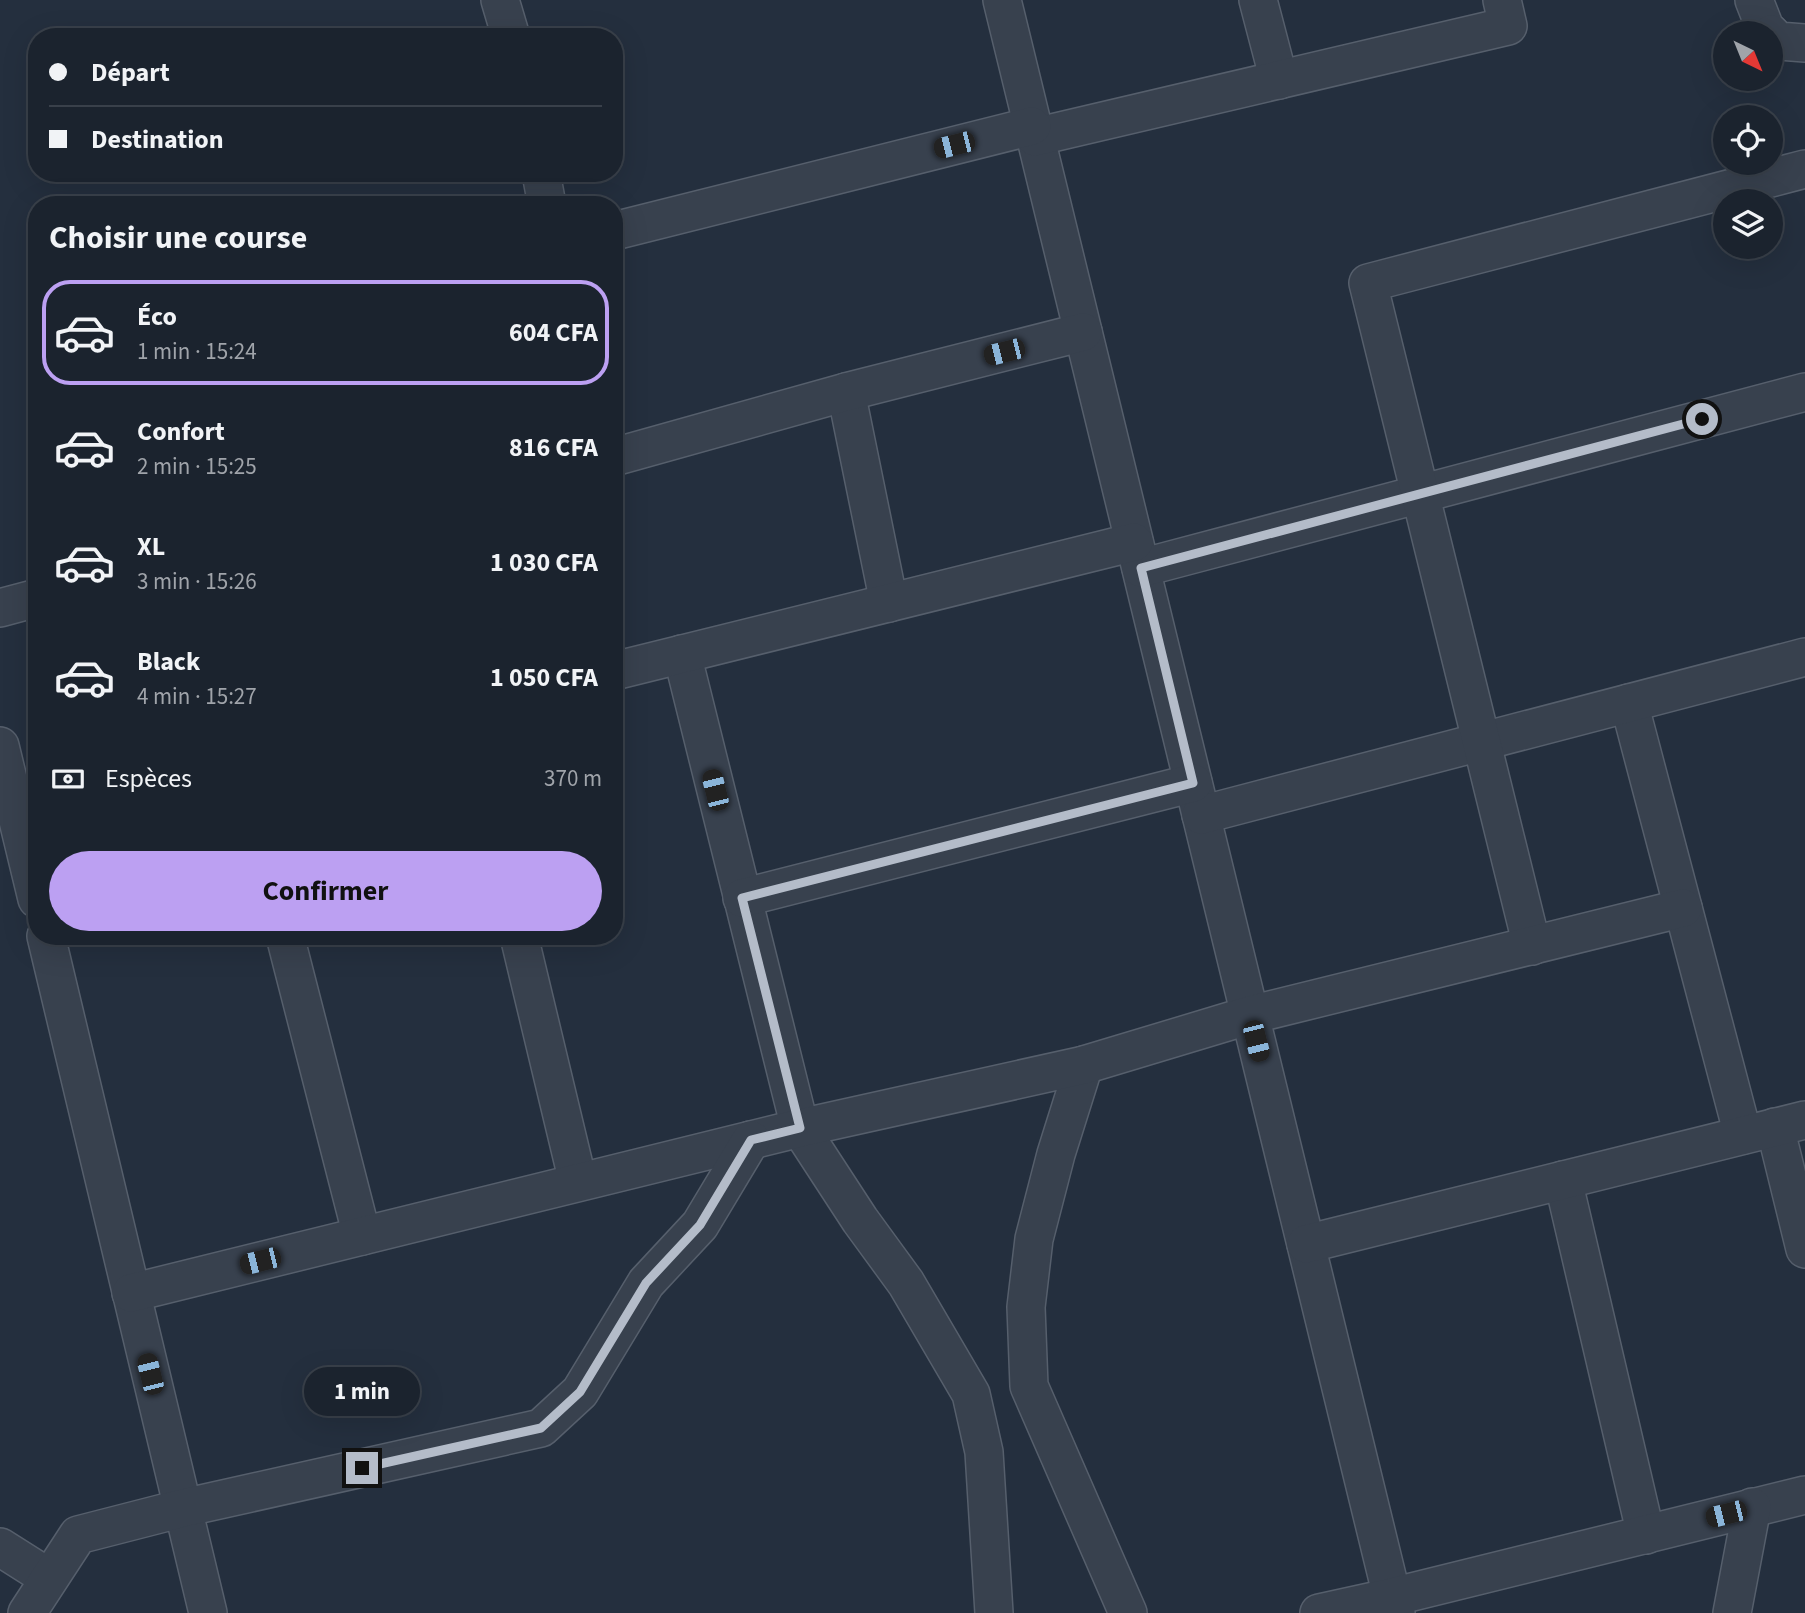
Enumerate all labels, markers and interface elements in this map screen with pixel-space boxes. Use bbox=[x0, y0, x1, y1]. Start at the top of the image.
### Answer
north arrow bbox=[1713, 21, 1783, 91]
map controls bbox=[1713, 21, 1783, 259]
text: Départ bbox=[91, 54, 170, 91]
button: locate bbox=[1713, 105, 1783, 175]
text: Destination bbox=[91, 121, 224, 158]
car bbox=[932, 130, 977, 160]
button: layers bbox=[1713, 189, 1783, 259]
text: Choisir une course bbox=[49, 215, 307, 261]
text: Éco bbox=[137, 298, 177, 335]
icon: car bbox=[53, 301, 116, 364]
text: 604 CFA bbox=[509, 314, 598, 351]
text: 1 min · 15:24 bbox=[137, 335, 257, 368]
car bbox=[982, 337, 1027, 367]
route start bbox=[1686, 403, 1718, 435]
text: Confort bbox=[137, 413, 225, 450]
icon: car bbox=[53, 416, 116, 479]
text: 816 CFA bbox=[509, 429, 598, 466]
text: 2 min · 15:25 bbox=[137, 450, 257, 483]
text: XL bbox=[137, 528, 165, 565]
icon: car bbox=[53, 531, 116, 594]
text: 1 030 CFA bbox=[490, 544, 598, 581]
text: 3 min · 15:26 bbox=[137, 565, 257, 598]
text: Black bbox=[137, 643, 200, 680]
icon: car bbox=[53, 646, 116, 709]
text: 1 050 CFA bbox=[490, 659, 598, 696]
text: 4 min · 15:27 bbox=[137, 680, 257, 713]
icon: cash bbox=[49, 760, 87, 798]
text: Espèces bbox=[105, 760, 192, 797]
text: 370 m bbox=[544, 762, 602, 795]
car bbox=[700, 767, 731, 813]
button: Confirmer bbox=[49, 851, 602, 931]
car bbox=[1241, 1018, 1272, 1064]
car bbox=[238, 1246, 283, 1276]
car bbox=[135, 1351, 166, 1397]
callout: 1 min bbox=[304, 1366, 420, 1416]
text: 1 min bbox=[334, 1375, 390, 1408]
route end bbox=[346, 1452, 378, 1484]
car bbox=[1704, 1499, 1749, 1529]

